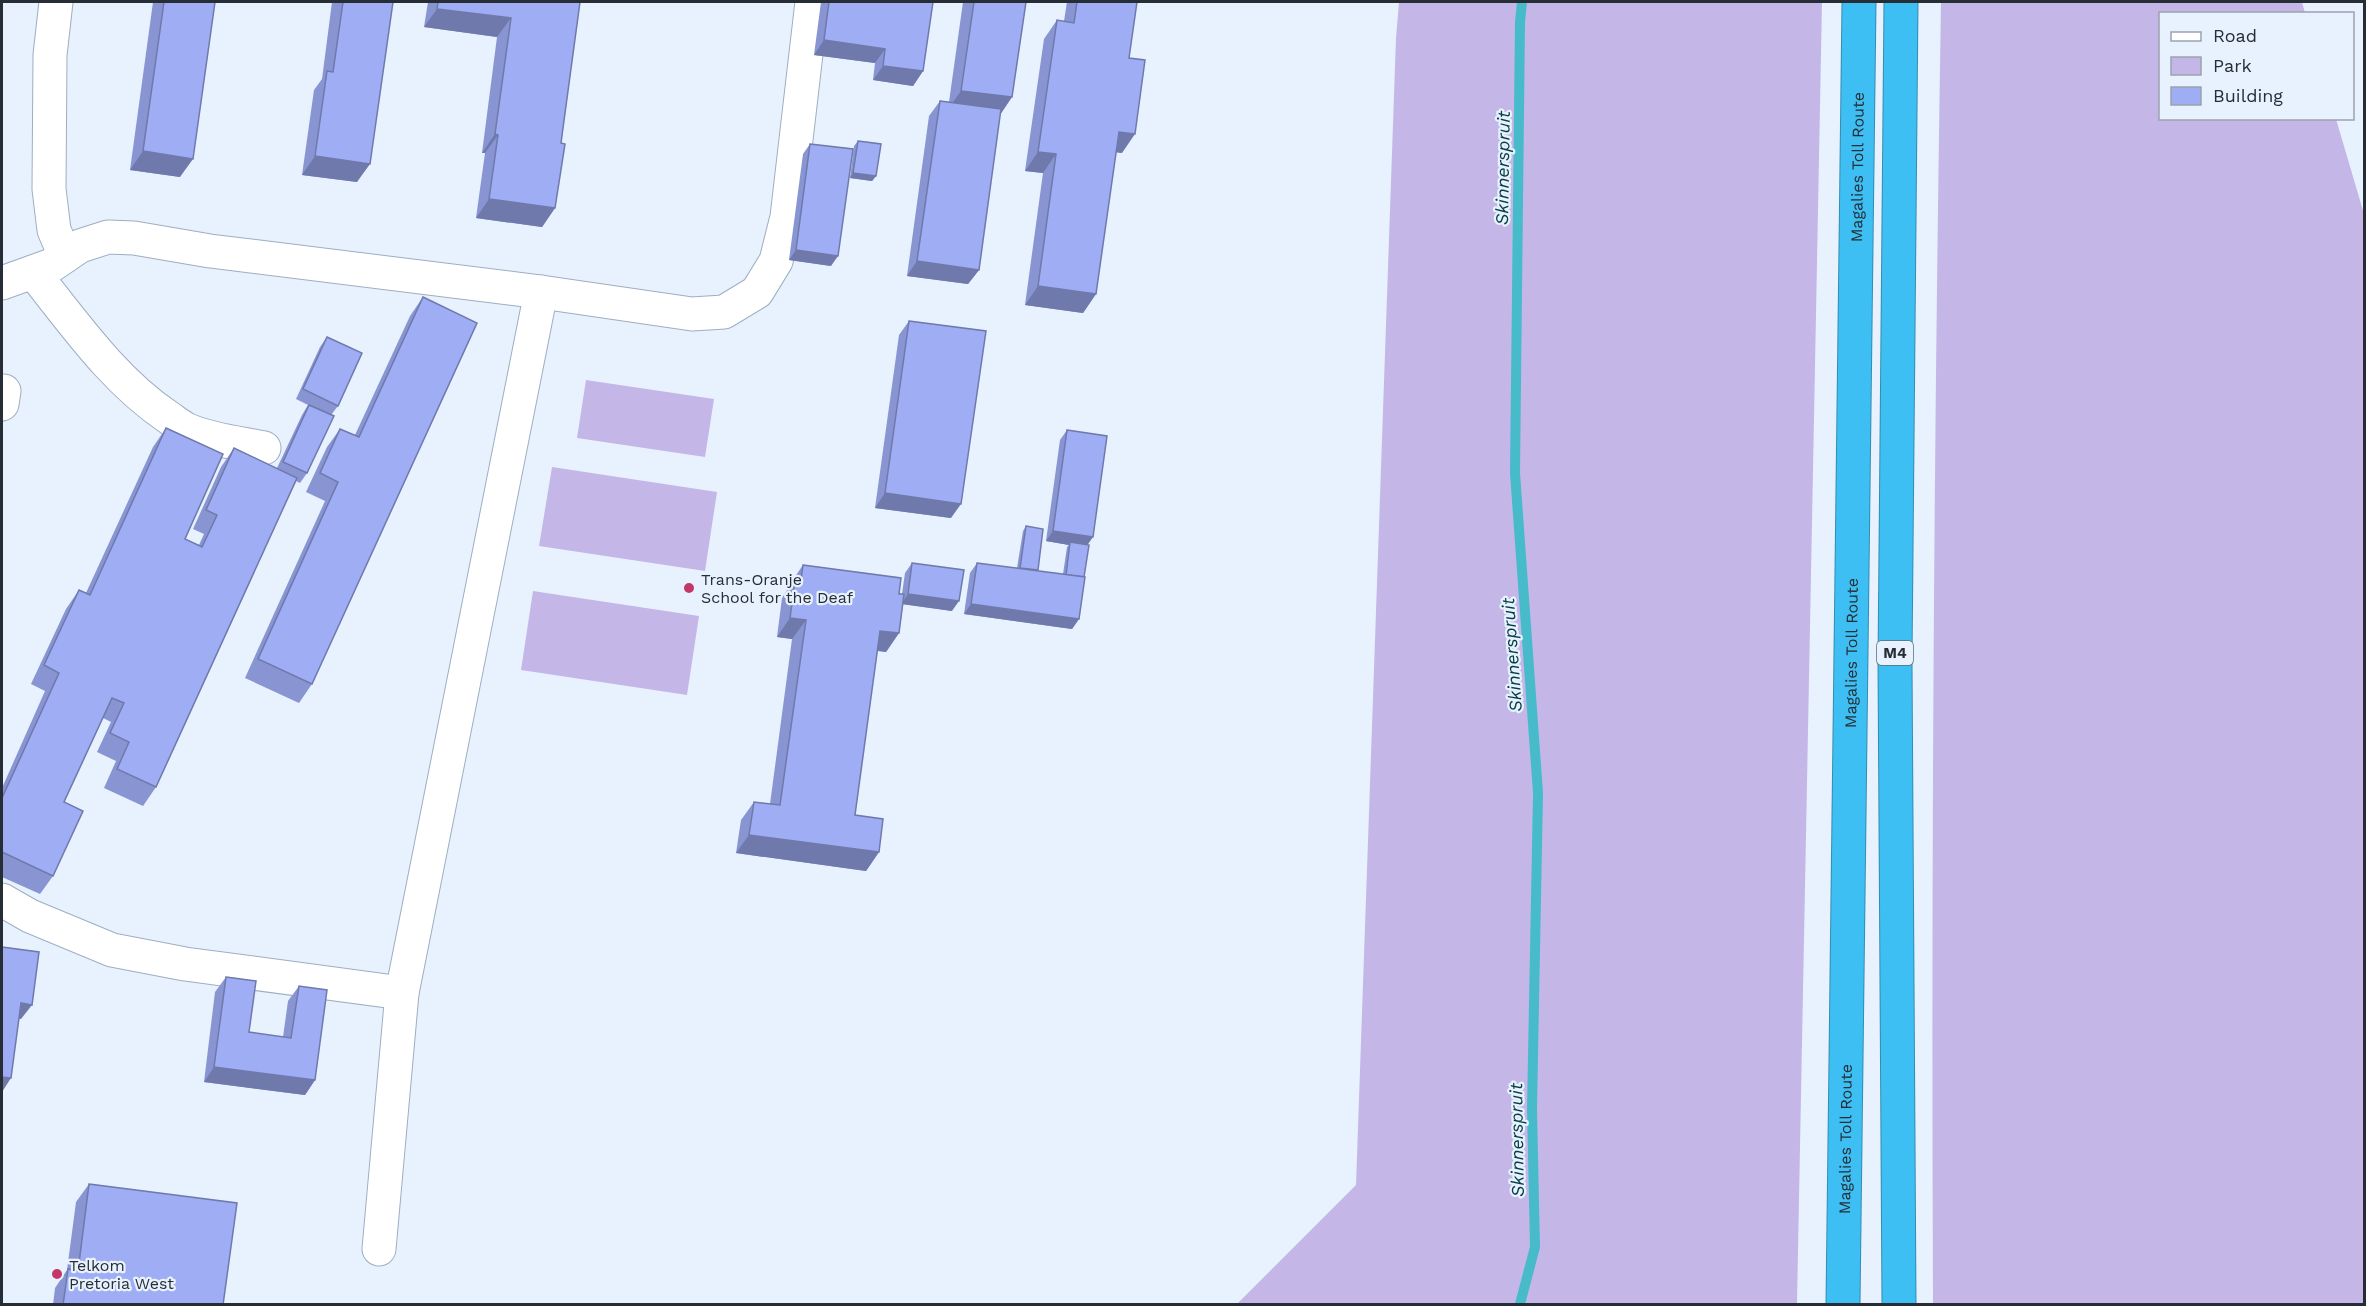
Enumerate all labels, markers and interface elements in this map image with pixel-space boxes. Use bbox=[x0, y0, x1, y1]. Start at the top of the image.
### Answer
legend bbox=[2159, 12, 2354, 120]
text: Road bbox=[2213, 25, 2257, 46]
text: Park bbox=[2213, 55, 2252, 76]
text: Building bbox=[2213, 85, 2283, 106]
street label: Magalies Toll Route bbox=[1847, 92, 1868, 242]
water label: Skinnerspruit bbox=[1491, 110, 1514, 225]
place label: Trans-Oranje School for the Deaf bbox=[701, 570, 854, 607]
street label: Magalies Toll Route bbox=[1841, 578, 1862, 728]
marker: Trans-Oranje School for the Deaf bbox=[682, 581, 696, 595]
water label: Skinnerspruit bbox=[1497, 597, 1526, 713]
road number: M4 bbox=[1877, 641, 1913, 665]
street label: Magalies Toll Route bbox=[1835, 1064, 1856, 1214]
water label: Skinnerspruit bbox=[1505, 1082, 1528, 1197]
place label: Telkom Pretoria West bbox=[69, 1256, 174, 1293]
marker: Telkom Pretoria West bbox=[50, 1267, 64, 1281]

